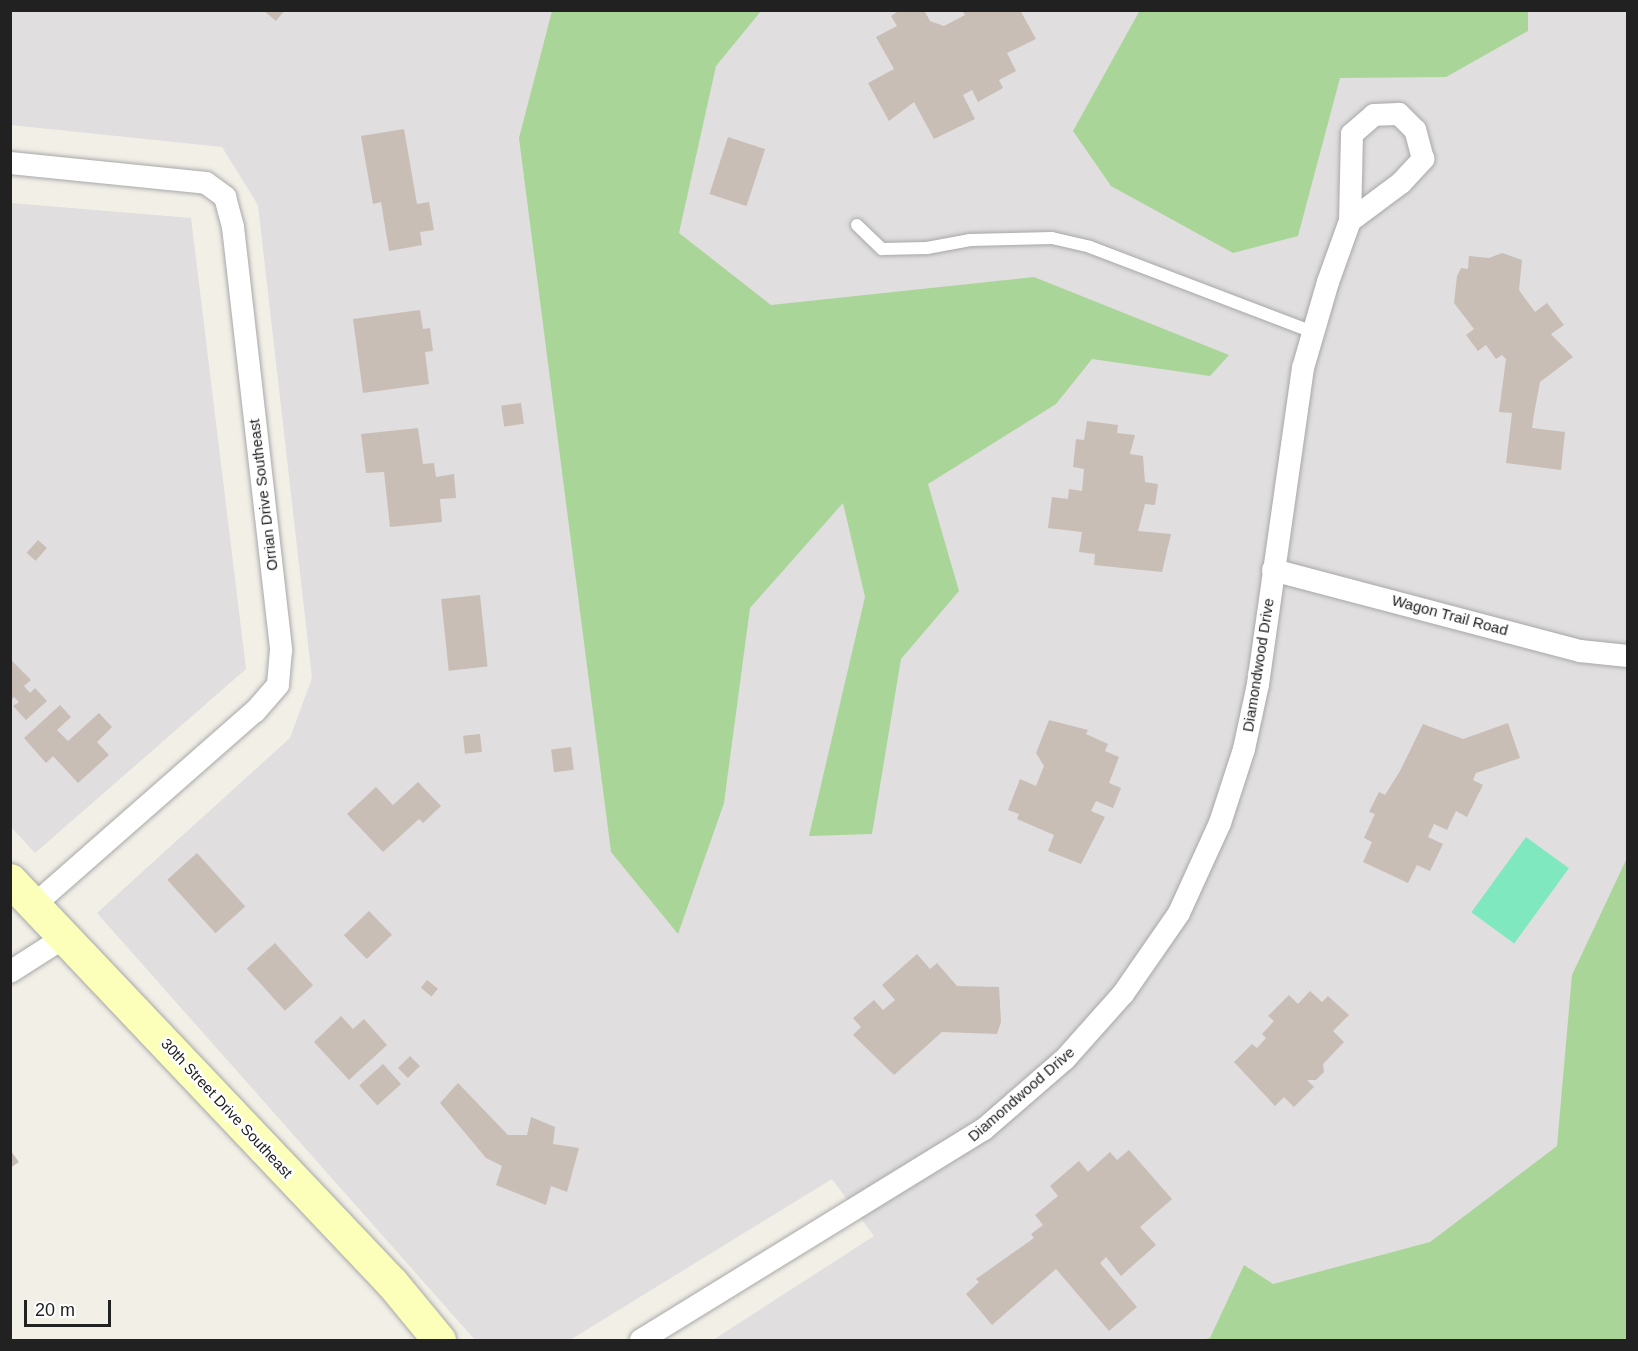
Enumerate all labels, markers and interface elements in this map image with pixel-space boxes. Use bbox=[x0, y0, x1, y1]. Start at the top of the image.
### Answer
street label: Orrian Drive Southeast bbox=[245, 418, 281, 572]
street label: Wagon Trail Road bbox=[1390, 591, 1510, 639]
street label: Diamondwood Drive bbox=[1239, 597, 1277, 733]
street label: 30th Street Drive Southeast bbox=[158, 1034, 296, 1182]
street label: Diamondwood Drive bbox=[964, 1043, 1078, 1145]
scale bar bbox=[27, 1288, 114, 1326]
text: 20 m bbox=[35, 1300, 75, 1320]

